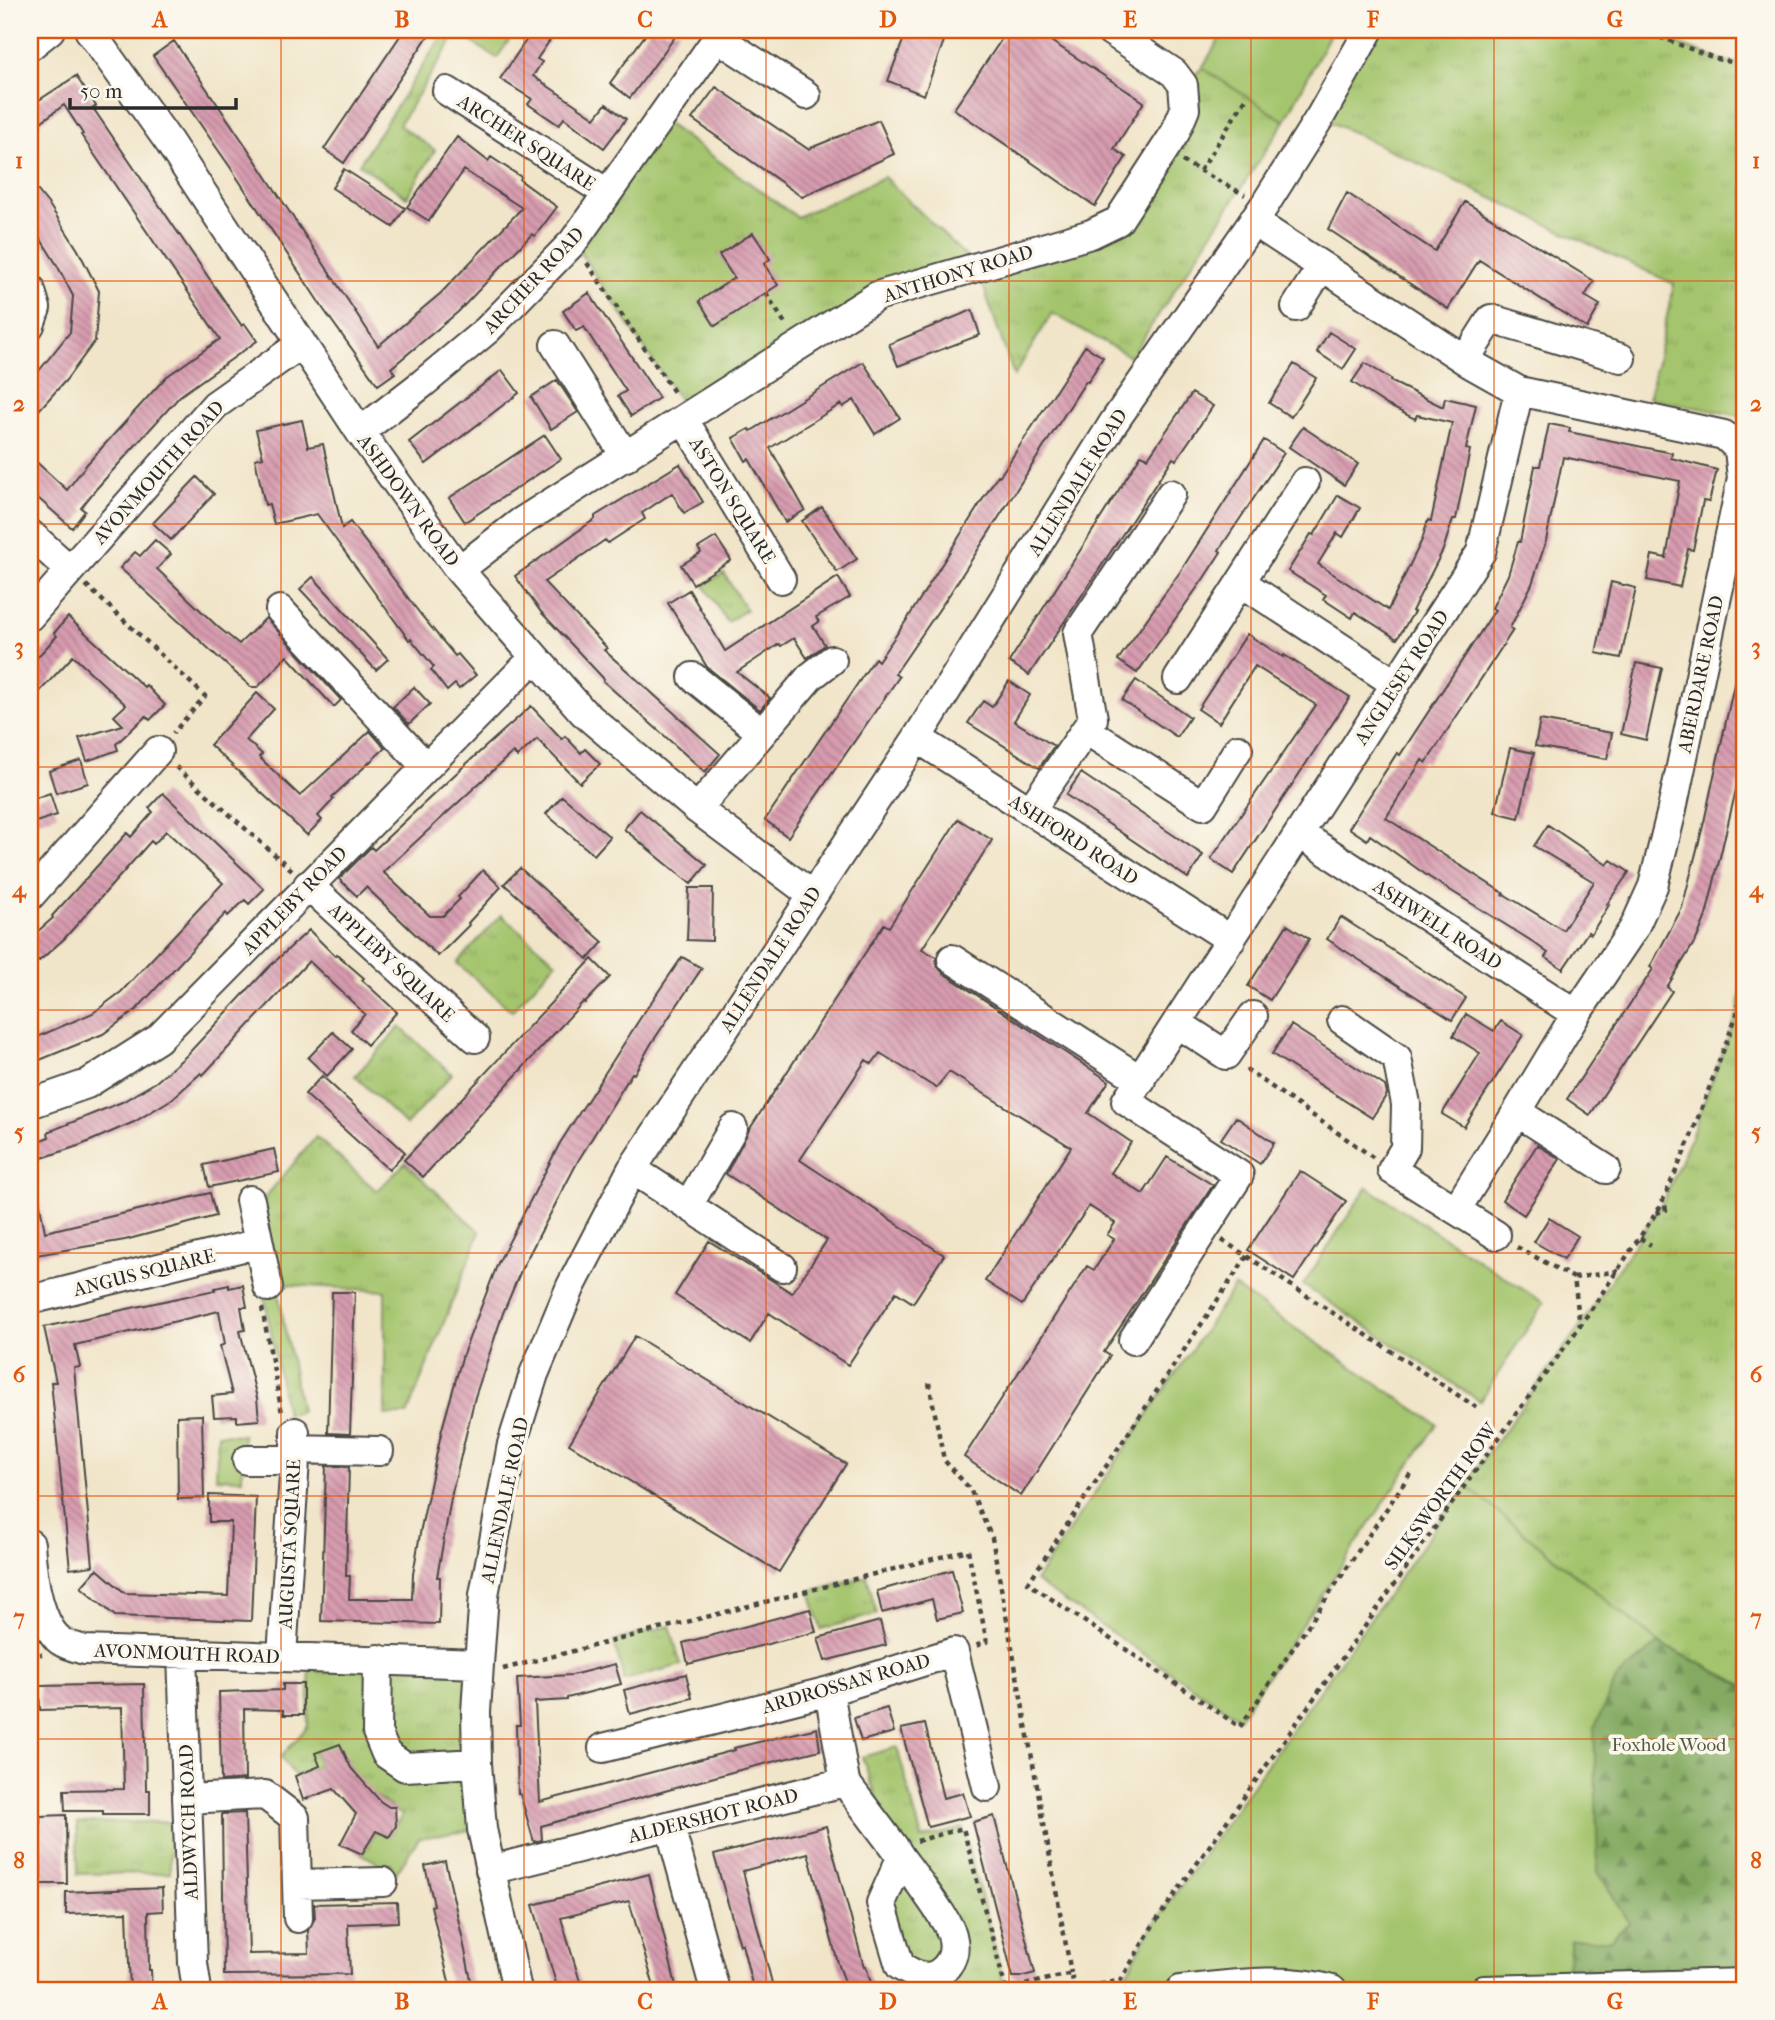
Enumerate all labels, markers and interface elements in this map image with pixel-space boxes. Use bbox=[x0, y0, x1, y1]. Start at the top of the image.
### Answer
text: A bbox=[151, 6, 169, 33]
text: B bbox=[395, 6, 410, 33]
text: C bbox=[637, 6, 653, 33]
text: D bbox=[879, 6, 897, 33]
text: E bbox=[1123, 6, 1137, 33]
text: F bbox=[1366, 6, 1380, 33]
text: G bbox=[1607, 6, 1623, 33]
scale bar bbox=[70, 66, 236, 110]
text: 50 m bbox=[80, 79, 123, 103]
street label: ARCHER SQUARE bbox=[453, 90, 600, 196]
text: 1 bbox=[15, 147, 23, 174]
text: 1 bbox=[1752, 147, 1760, 174]
street label: ARCHER ROAD bbox=[478, 223, 589, 339]
street label: ANTHONY ROAD bbox=[880, 241, 1036, 308]
text: 2 bbox=[13, 390, 25, 417]
text: 2 bbox=[1750, 390, 1762, 417]
street label: AVONMOUTH ROAD bbox=[88, 396, 229, 550]
street label: ALLENDALE ROAD bbox=[1023, 405, 1132, 561]
street label: ASHDOWN ROAD bbox=[352, 429, 464, 571]
street label: ASTON SQUARE bbox=[684, 432, 780, 568]
street label: ABERDARE ROAD bbox=[1673, 593, 1728, 756]
street label: ANGLESEY ROAD bbox=[1350, 606, 1454, 750]
text: 3 bbox=[14, 633, 24, 660]
text: 3 bbox=[1751, 633, 1761, 660]
street label: ASHFORD ROAD bbox=[1004, 789, 1142, 890]
street label: APPLEBY ROAD bbox=[237, 842, 352, 960]
street label: ASHWELL ROAD bbox=[1368, 874, 1506, 975]
text: 4 bbox=[11, 876, 27, 903]
text: 4 bbox=[1748, 876, 1764, 903]
street label: ALLENDALE ROAD bbox=[715, 883, 826, 1037]
street label: APPLEBY SQUARE bbox=[323, 898, 459, 1027]
text: 5 bbox=[14, 1118, 24, 1145]
text: 5 bbox=[1751, 1118, 1761, 1145]
street label: ANGUS SQUARE bbox=[70, 1245, 218, 1301]
text: 6 bbox=[13, 1361, 26, 1388]
text: 6 bbox=[1750, 1361, 1763, 1388]
street label: ALLENDALE ROAD bbox=[476, 1415, 533, 1586]
street label: SILKSWORTH ROW bbox=[1380, 1418, 1502, 1575]
street label: AUGUSTA SQUARE bbox=[275, 1458, 305, 1630]
text: 7 bbox=[12, 1604, 25, 1631]
text: 7 bbox=[1749, 1604, 1762, 1631]
street label: AVONMOUTH ROAD bbox=[93, 1640, 280, 1668]
street label: ARDROSSAN ROAD bbox=[759, 1649, 933, 1719]
park label: Foxhole Wood bbox=[1612, 1734, 1727, 1756]
street label: ALDWYCH ROAD bbox=[175, 1744, 203, 1901]
street label: ALDERSHOT ROAD bbox=[625, 1784, 801, 1848]
text: 8 bbox=[13, 1847, 25, 1874]
text: 8 bbox=[1750, 1847, 1762, 1874]
text: A bbox=[151, 1988, 169, 2015]
text: B bbox=[395, 1988, 410, 2015]
text: C bbox=[637, 1988, 653, 2015]
text: D bbox=[879, 1988, 897, 2015]
text: E bbox=[1123, 1988, 1137, 2015]
text: F bbox=[1366, 1988, 1380, 2015]
text: G bbox=[1607, 1988, 1623, 2015]

